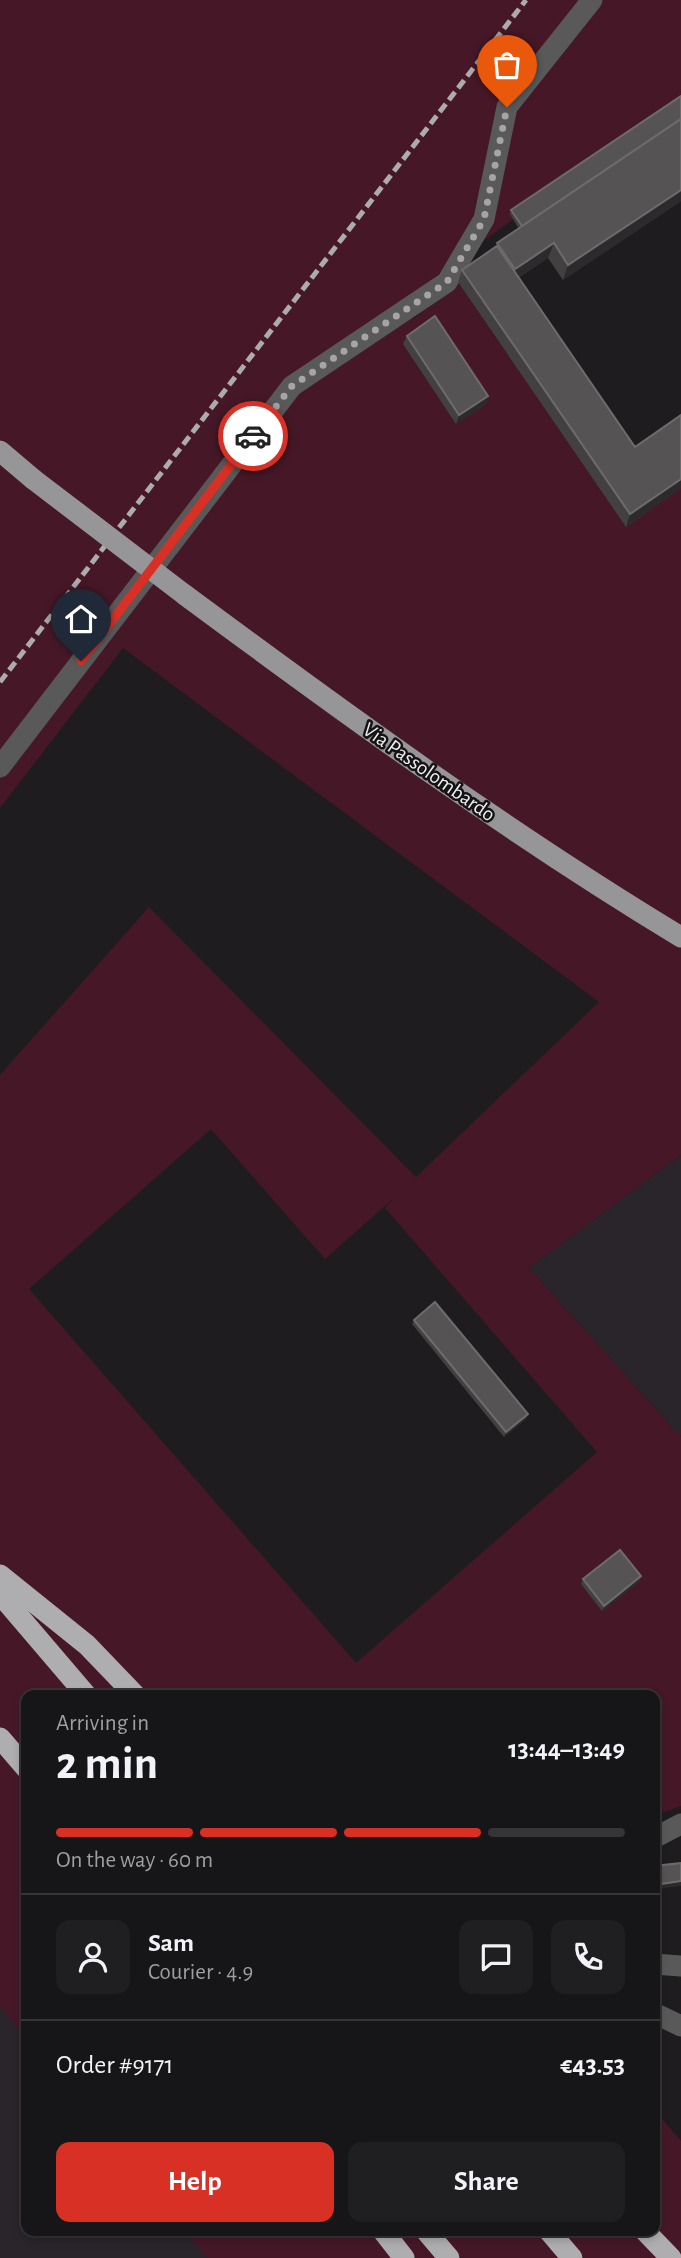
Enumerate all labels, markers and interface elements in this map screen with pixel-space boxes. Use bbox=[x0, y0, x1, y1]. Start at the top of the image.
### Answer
pin bbox=[477, 35, 537, 107]
icon: bag bbox=[488, 46, 526, 84]
courier bbox=[218, 401, 288, 471]
icon: car bbox=[234, 417, 272, 455]
pin bbox=[51, 589, 111, 661]
icon: home bbox=[62, 600, 100, 638]
street label: Via Passolombardo bbox=[359, 719, 499, 825]
text: Arriving in bbox=[56, 1712, 149, 1735]
text: 13:44–13:49 bbox=[508, 1736, 625, 1762]
text: 2 min bbox=[56, 1741, 158, 1787]
text: On the way · 60 m bbox=[56, 1849, 213, 1872]
button: person bbox=[56, 1920, 130, 1994]
button: chat bbox=[459, 1920, 533, 1994]
button: phone bbox=[551, 1920, 625, 1994]
text: Sam bbox=[148, 1930, 194, 1956]
text: Courier · 4.9 bbox=[148, 1961, 253, 1984]
text: Order #9171 bbox=[56, 2052, 173, 2078]
text: €43.53 bbox=[560, 2052, 625, 2078]
button: Help bbox=[56, 2142, 334, 2222]
button: Share bbox=[348, 2142, 625, 2222]

